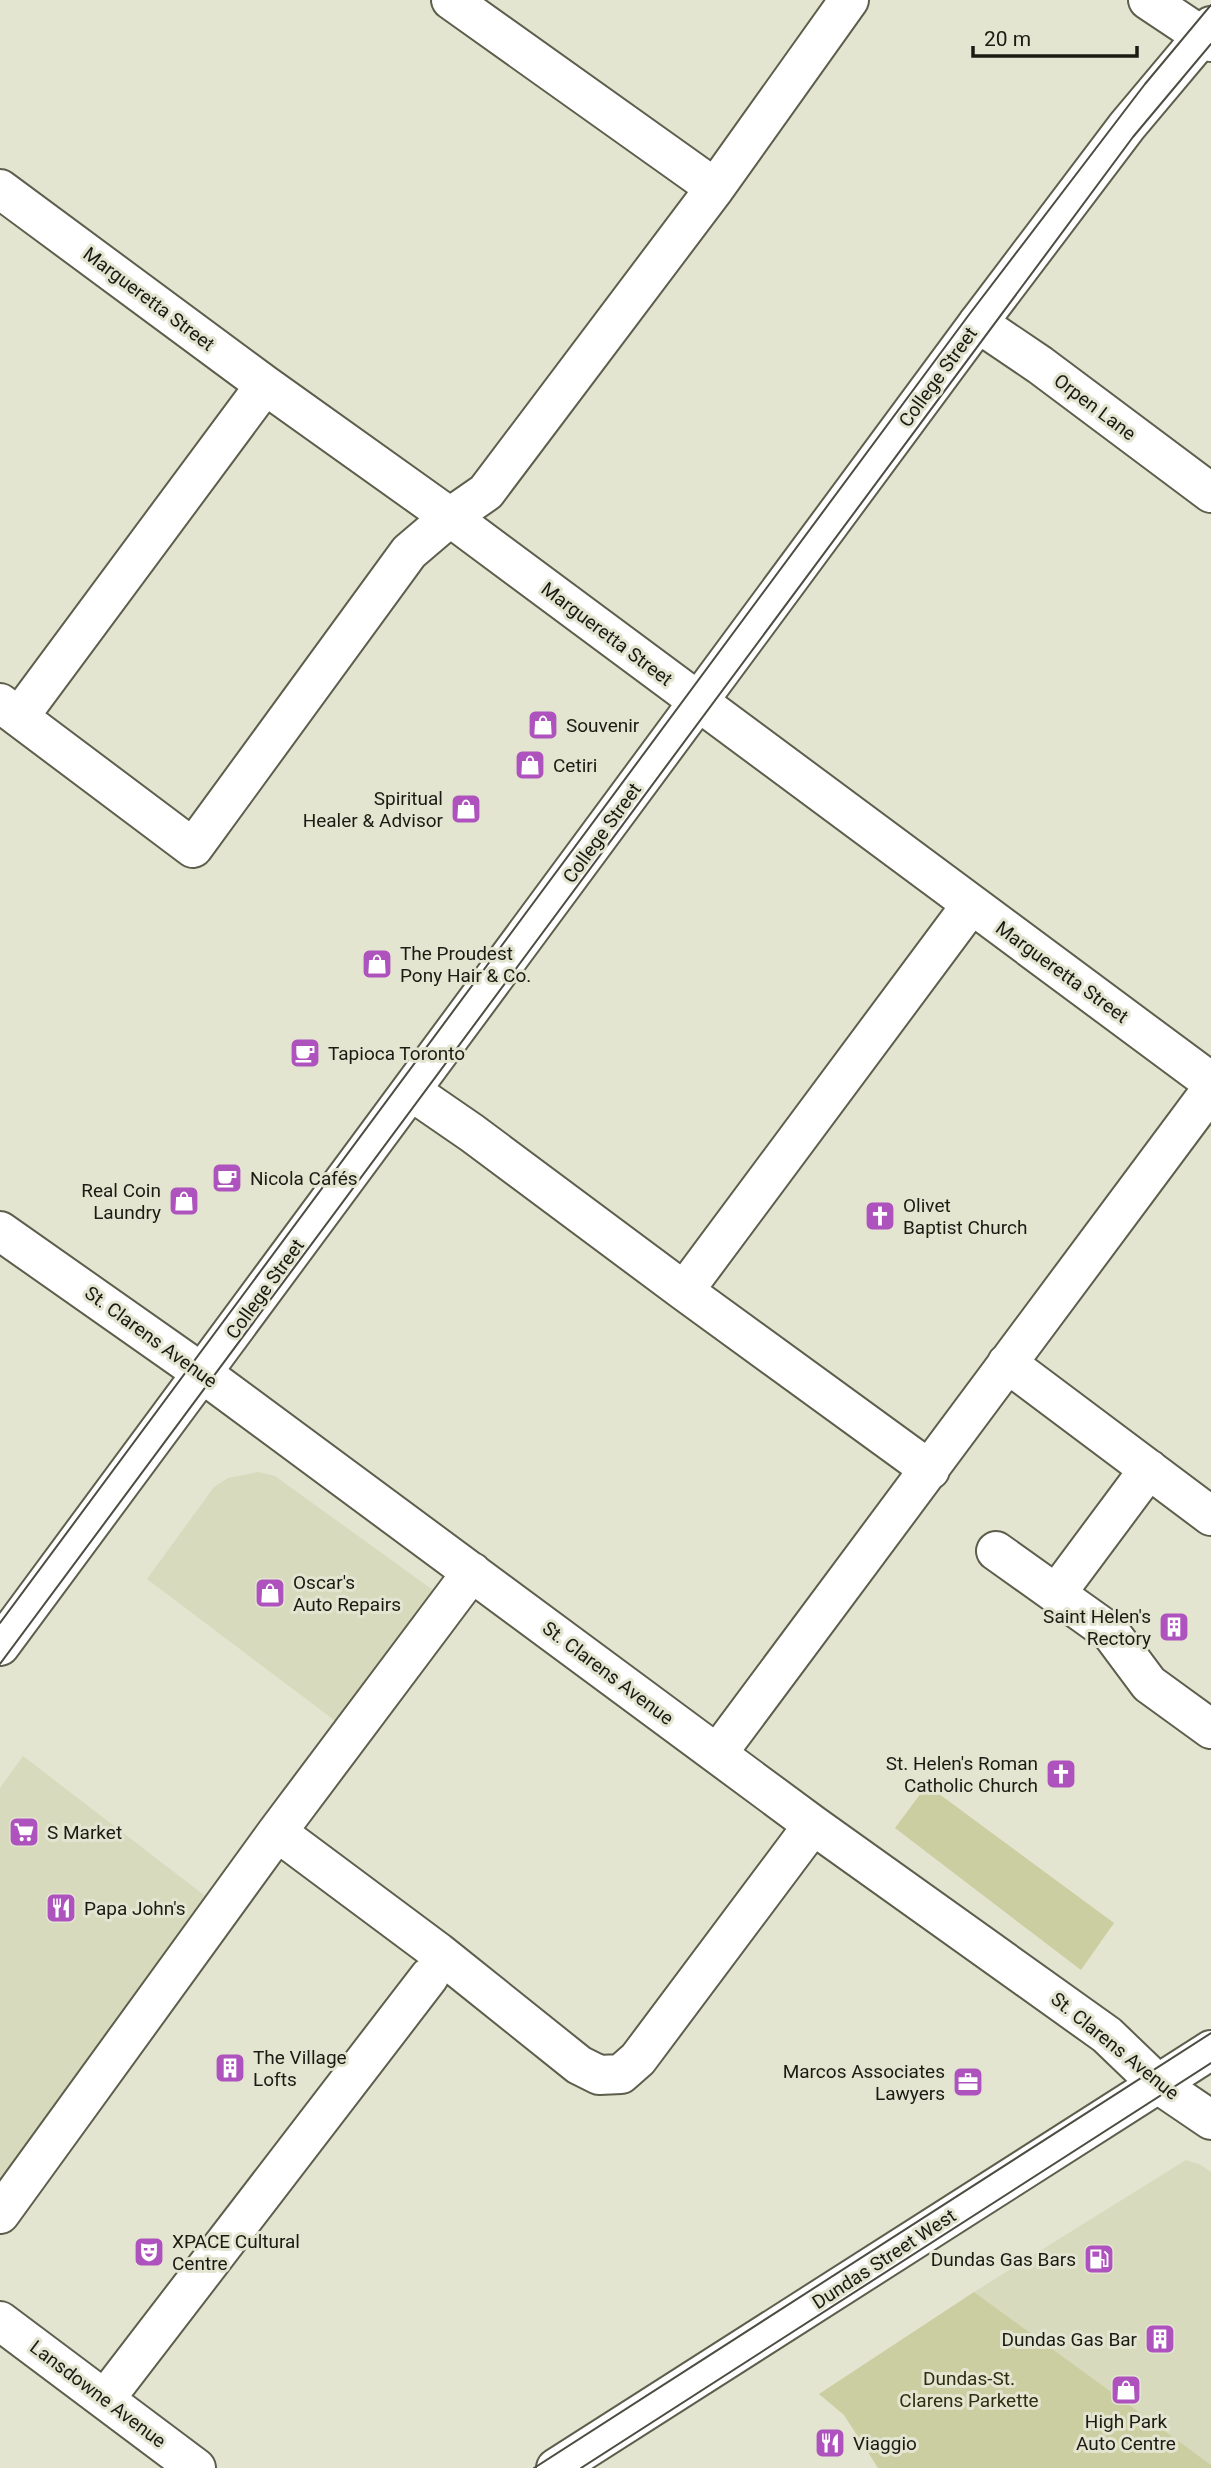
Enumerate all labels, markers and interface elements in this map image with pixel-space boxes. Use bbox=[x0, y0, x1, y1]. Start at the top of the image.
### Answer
scale bar bbox=[973, 14, 1138, 58]
text: 20 m bbox=[984, 27, 1031, 51]
street label: Margueretta Street bbox=[79, 242, 219, 356]
street label: College Street bbox=[894, 322, 982, 432]
street label: Orpen Lane bbox=[1050, 369, 1140, 445]
street label: Margueretta Street bbox=[537, 577, 677, 691]
shop icon: Souvenir bbox=[526, 708, 560, 742]
place label: Souvenir bbox=[566, 714, 640, 737]
shop icon: Cetiri bbox=[513, 748, 547, 782]
place label: Cetiri bbox=[553, 754, 597, 777]
street label: College Street bbox=[558, 778, 646, 888]
place label: Spiritual Healer & Advisor bbox=[303, 787, 444, 832]
shop icon: Spiritual Healer & Advisor bbox=[449, 792, 483, 826]
street label: Margueretta Street bbox=[991, 916, 1133, 1028]
place label: The Proudest Pony Hair & Co. bbox=[400, 942, 531, 987]
shop icon: The Proudest Pony Hair & Co. bbox=[360, 947, 394, 981]
cafe icon: Tapioca Toronto bbox=[288, 1036, 322, 1070]
place label: Tapioca Toronto bbox=[328, 1042, 465, 1065]
cafe icon: Nicola Cafés bbox=[210, 1161, 244, 1195]
place label: Nicola Cafés bbox=[250, 1167, 358, 1190]
place label: Real Coin Laundry bbox=[81, 1179, 161, 1224]
shop icon: Real Coin Laundry bbox=[167, 1184, 201, 1218]
place label: Olivet Baptist Church bbox=[903, 1194, 1027, 1239]
church icon: Olivet Baptist Church bbox=[863, 1199, 897, 1233]
street label: College Street bbox=[221, 1234, 309, 1344]
street label: St. Clarens Avenue bbox=[80, 1281, 222, 1393]
place label: Oscar's Auto Repairs bbox=[293, 1571, 401, 1616]
shop icon: Oscar's Auto Repairs bbox=[253, 1576, 287, 1610]
place label: Saint Helen's Rectory bbox=[1043, 1605, 1151, 1650]
building icon: Saint Helen's Rectory bbox=[1157, 1610, 1191, 1644]
street label: St. Clarens Avenue bbox=[538, 1616, 678, 1730]
place label: St. Helen's Roman Catholic Church bbox=[886, 1752, 1038, 1797]
church icon: St. Helen's Roman Catholic Church bbox=[1044, 1757, 1078, 1791]
supermarket icon: S Market bbox=[7, 1815, 41, 1849]
place label: S Market bbox=[47, 1821, 122, 1844]
restaurant icon: Papa John's bbox=[44, 1891, 78, 1925]
place label: Papa John's bbox=[84, 1897, 186, 1920]
street label: St. Clarens Avenue bbox=[1046, 1987, 1184, 2105]
place label: The Village Lofts bbox=[253, 2046, 347, 2091]
building icon: The Village Lofts bbox=[213, 2051, 247, 2085]
place label: Marcos Associates Lawyers bbox=[783, 2060, 945, 2105]
office icon: Marcos Associates Lawyers bbox=[951, 2065, 985, 2099]
street label: Dundas Street West bbox=[808, 2204, 960, 2314]
place label: XPACE Cultural Centre bbox=[172, 2230, 300, 2275]
theatre icon: XPACE Cultural Centre bbox=[132, 2235, 166, 2269]
fuel station icon: Dundas Gas Bars bbox=[1082, 2242, 1116, 2276]
place label: Dundas Gas Bars bbox=[931, 2248, 1076, 2271]
building icon: Dundas Gas Bar bbox=[1143, 2322, 1177, 2356]
place label: Dundas Gas Bar bbox=[1002, 2328, 1138, 2351]
street label: Lansdowne Avenue bbox=[26, 2335, 170, 2453]
park label: Dundas-St. Clarens Parkette bbox=[899, 2367, 1039, 2412]
shop icon: High Park Auto Centre bbox=[1109, 2373, 1143, 2407]
place label: High Park Auto Centre bbox=[1076, 2410, 1176, 2455]
restaurant icon: Viaggio bbox=[813, 2426, 847, 2460]
place label: Viaggio bbox=[853, 2432, 917, 2455]

